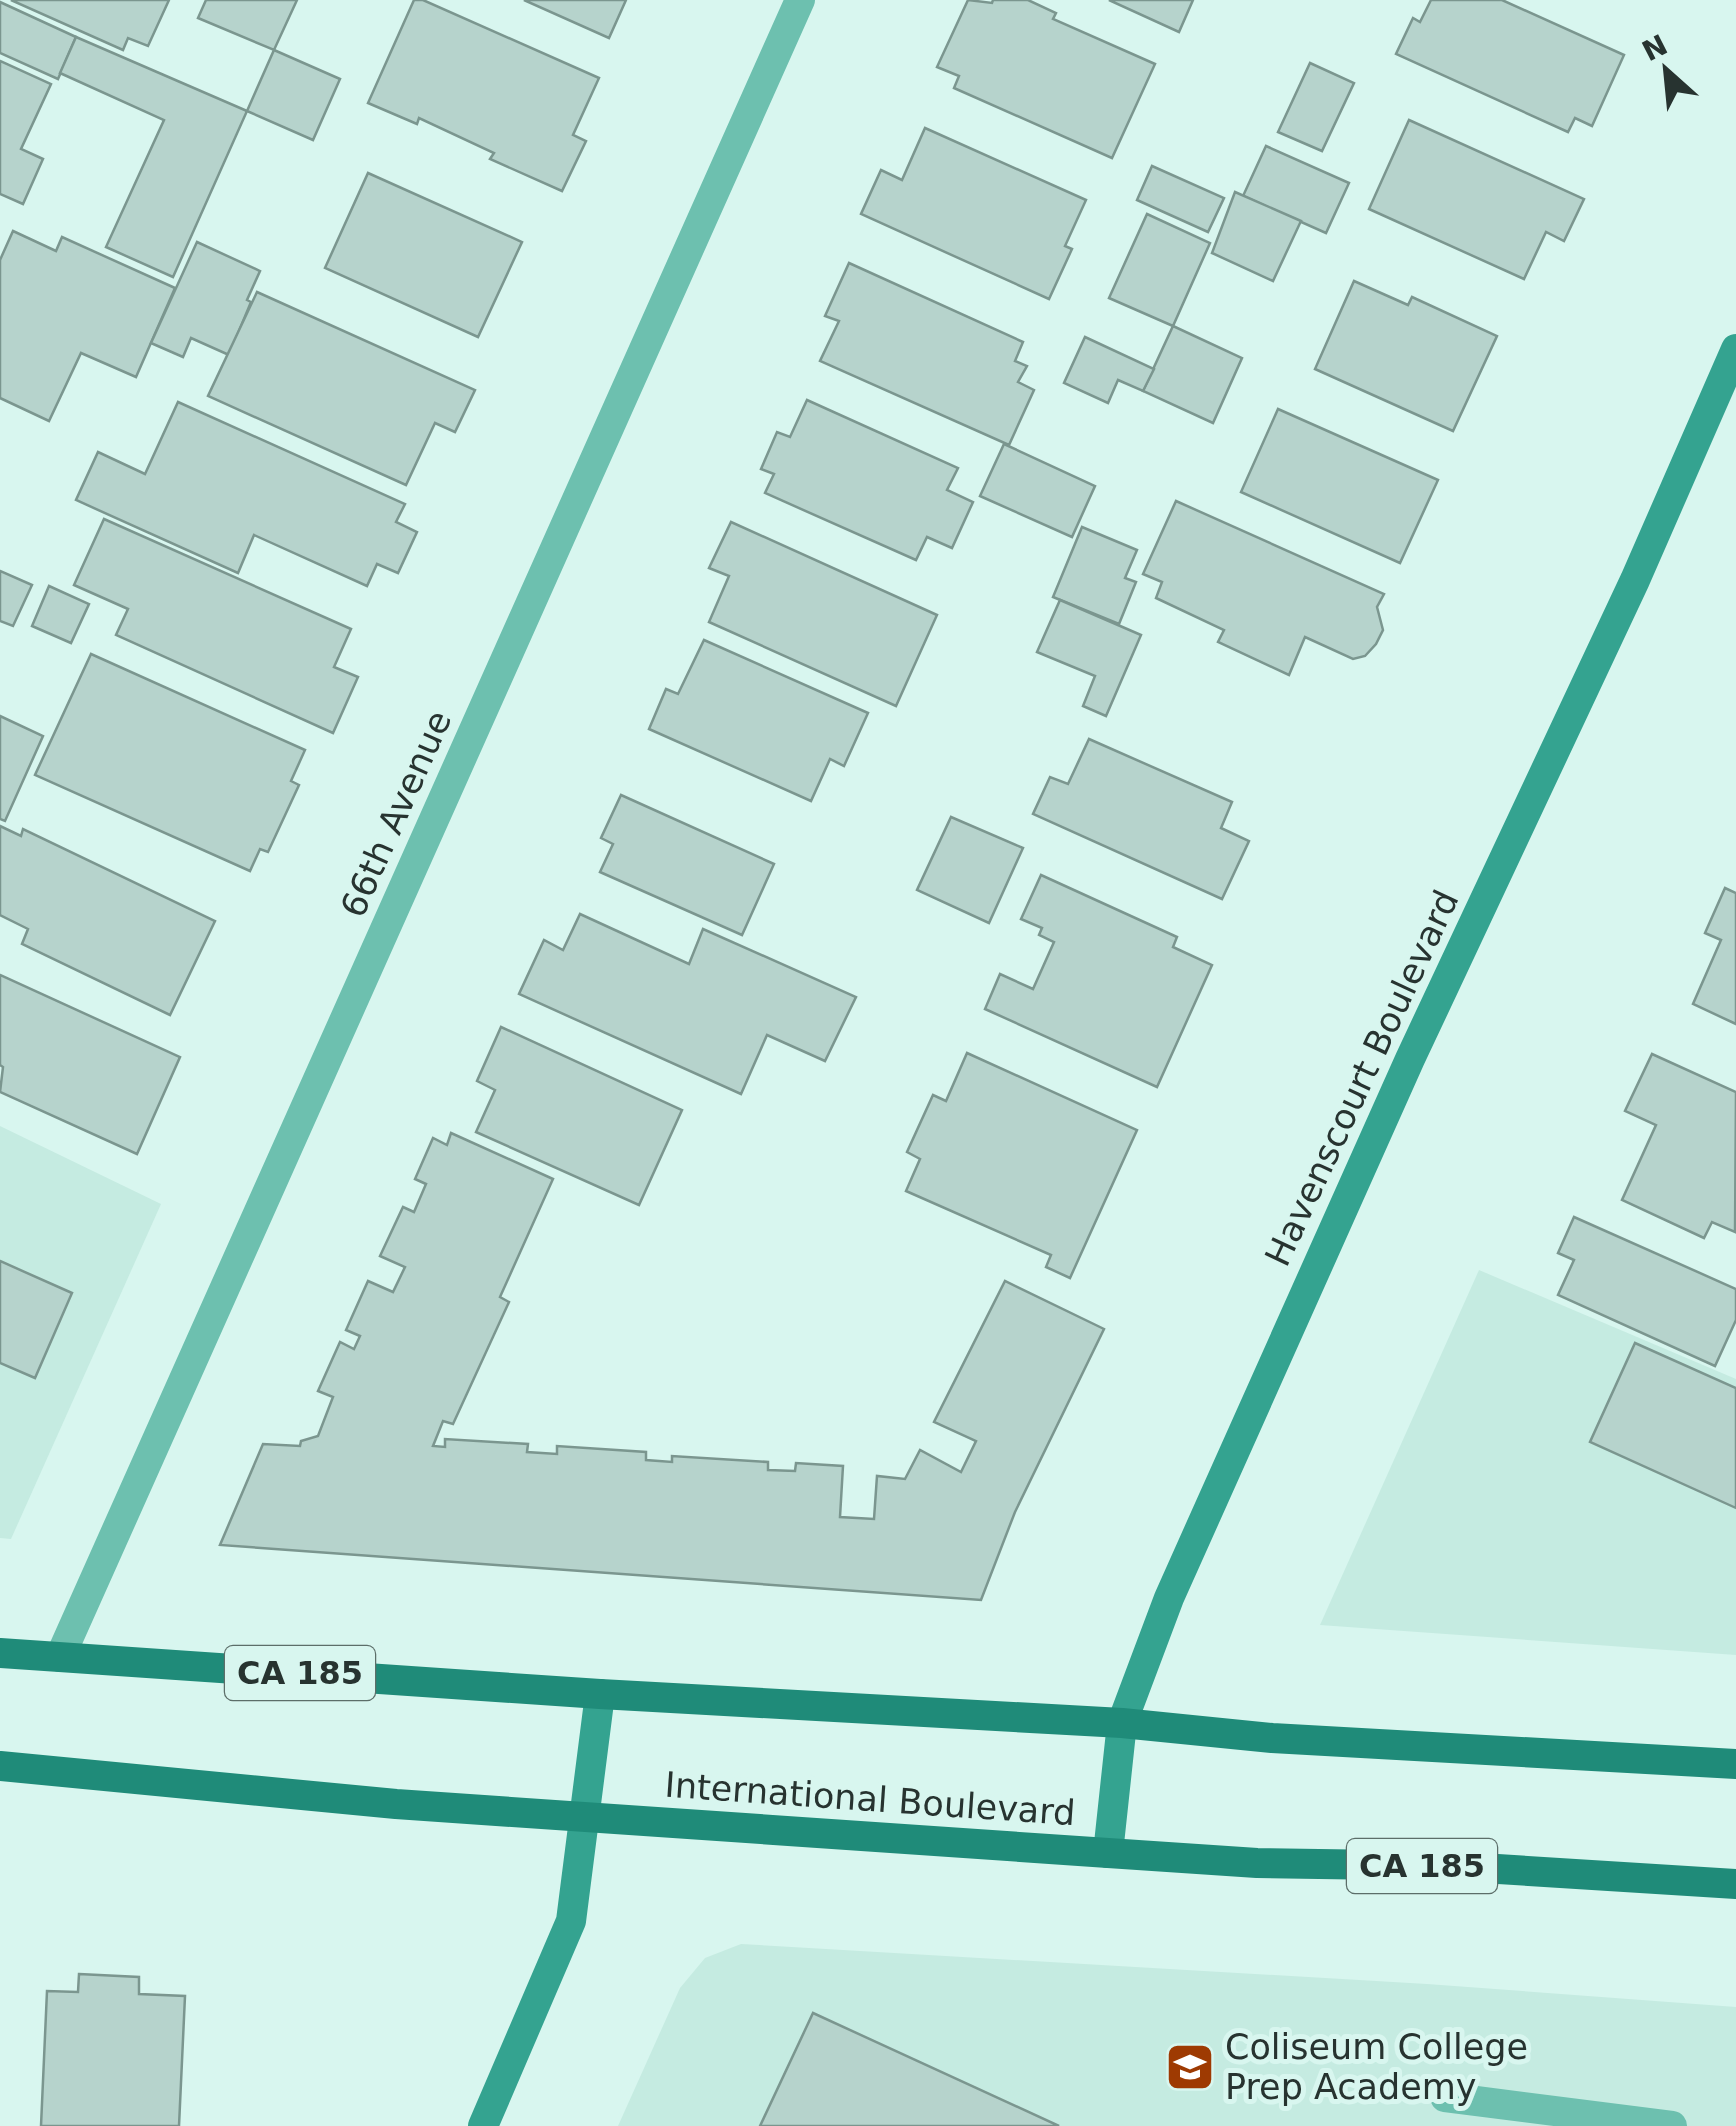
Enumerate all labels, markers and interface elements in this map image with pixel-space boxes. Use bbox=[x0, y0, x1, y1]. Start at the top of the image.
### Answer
north arrow bbox=[1616, 20, 1716, 120]
text: N bbox=[1637, 28, 1673, 68]
street label: 66th Avenue bbox=[333, 705, 459, 923]
street label: Havenscourt Boulevard bbox=[1257, 884, 1467, 1272]
road number: CA 185 bbox=[225, 1646, 375, 1700]
street label: International Boulevard bbox=[663, 1765, 1077, 1833]
road number: CA 185 bbox=[1347, 1839, 1497, 1893]
place label: Coliseum College Prep Academy bbox=[1225, 2027, 1528, 2107]
school or university icon: Coliseum College Prep Academy bbox=[1164, 2041, 1216, 2093]

